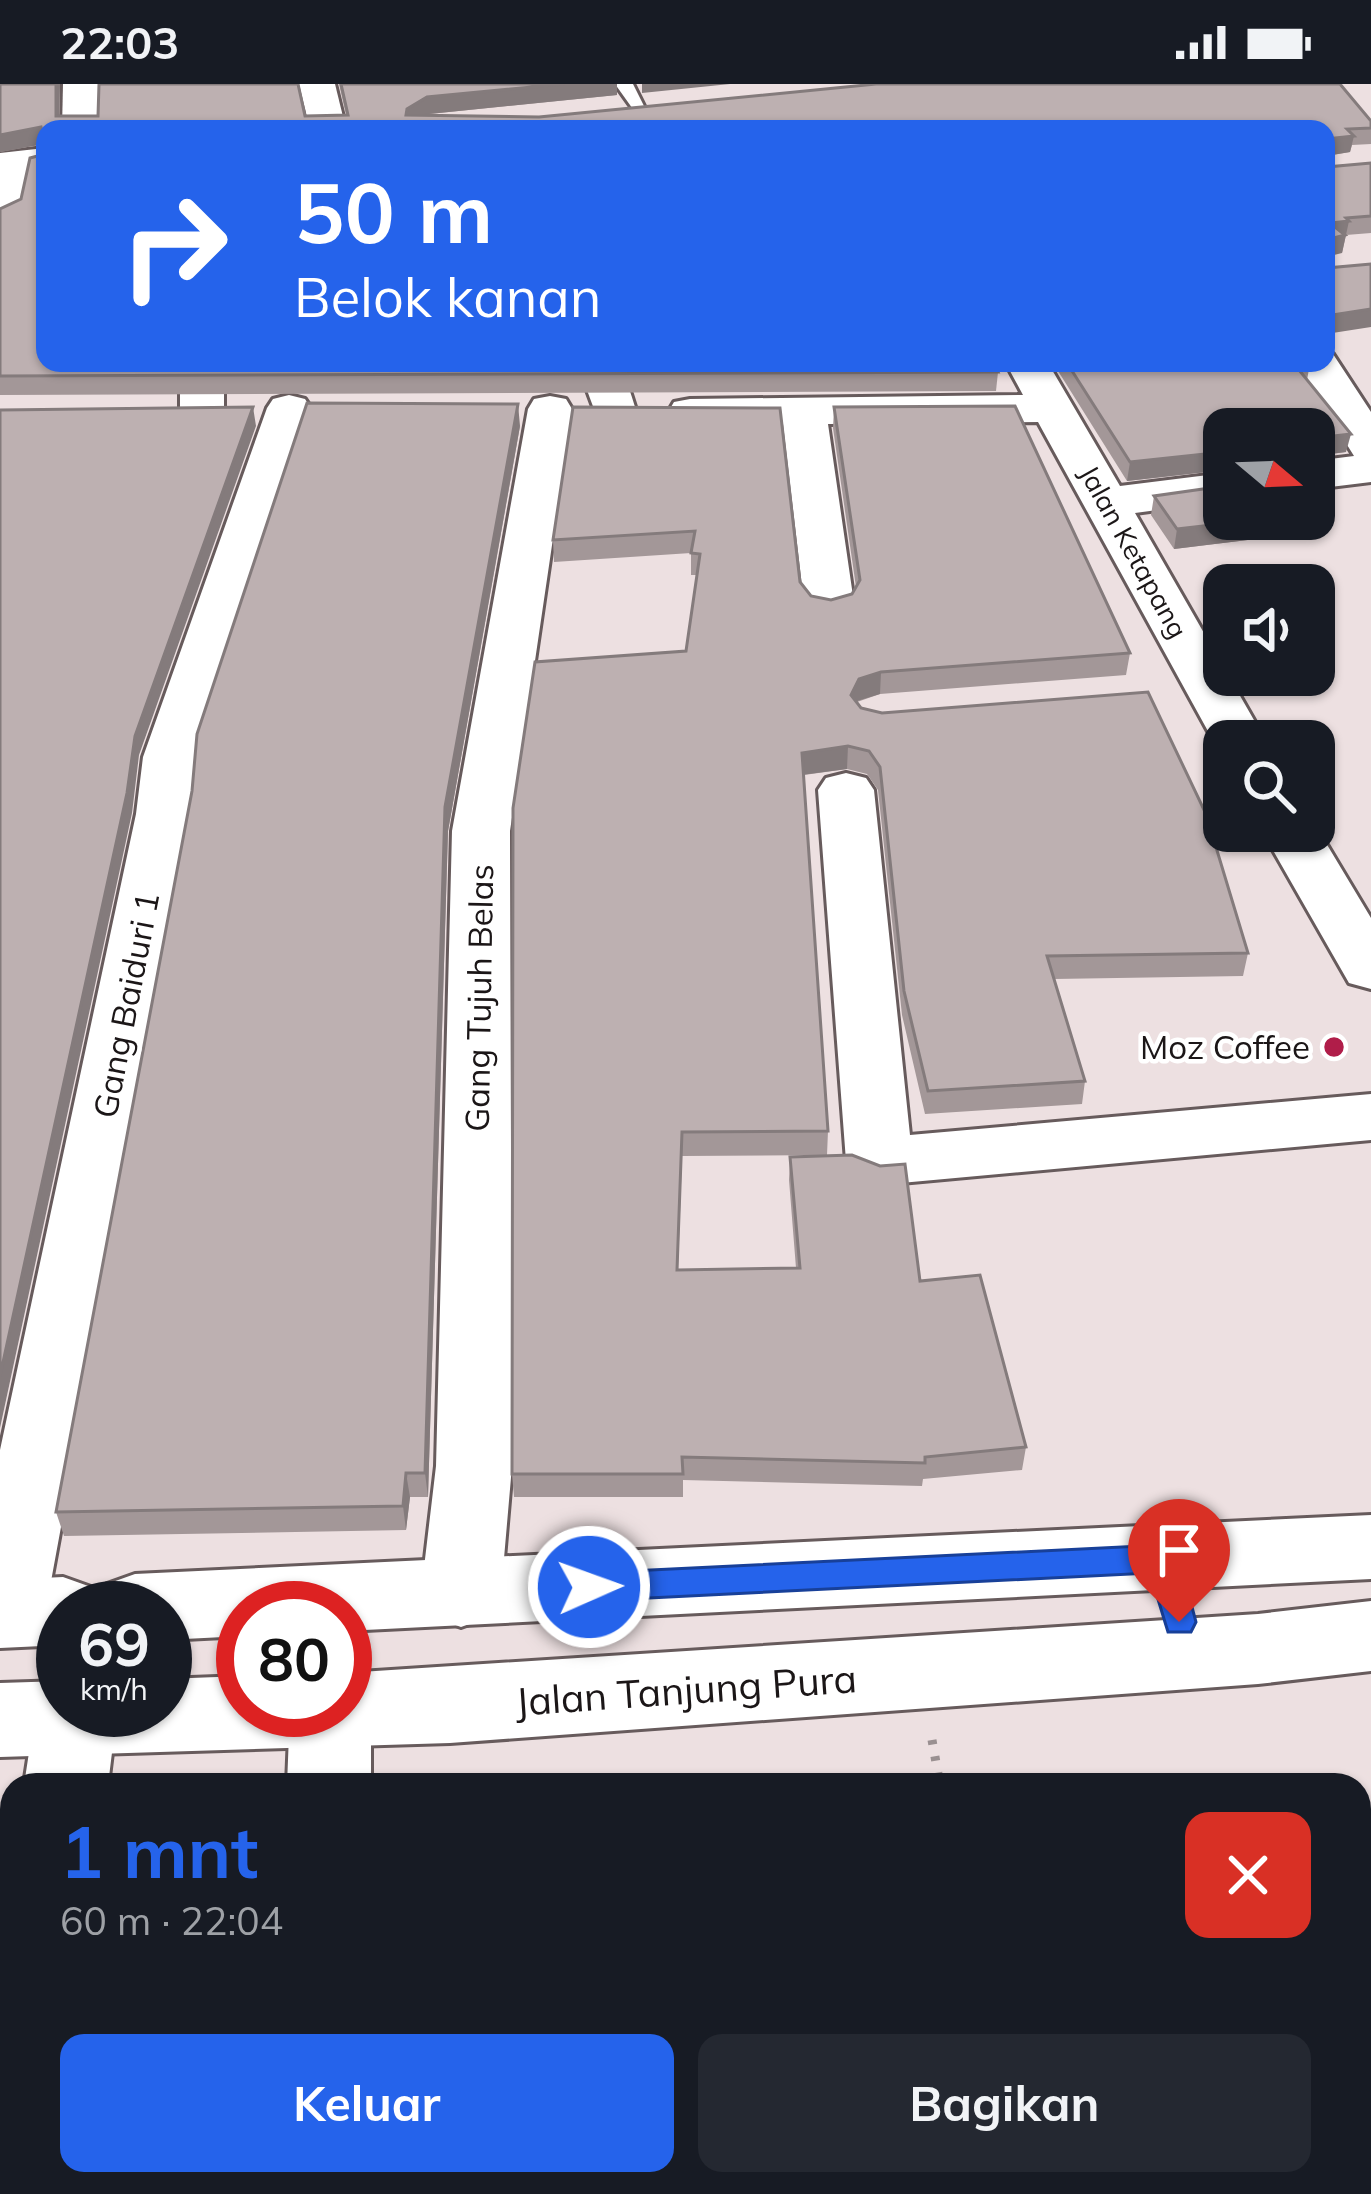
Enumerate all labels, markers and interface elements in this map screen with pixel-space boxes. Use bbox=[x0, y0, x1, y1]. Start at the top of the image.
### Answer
text: 22:03 bbox=[60, 14, 179, 70]
text: 50 m bbox=[294, 159, 493, 264]
icon: right bbox=[96, 168, 252, 324]
text: Belok kanan bbox=[294, 263, 601, 331]
north arrow bbox=[1203, 408, 1335, 540]
map controls bbox=[1203, 408, 1335, 852]
street label: Jalan Ketapang bbox=[1072, 459, 1195, 644]
button: sound bbox=[1203, 564, 1335, 696]
button: search bbox=[1203, 720, 1335, 852]
street label: Gang Tujuh Belas bbox=[456, 864, 501, 1132]
street label: Gang Baiduri 1 bbox=[84, 889, 167, 1121]
place label: Moz Coffee bbox=[1140, 1026, 1310, 1067]
marker: Moz Coffee bbox=[1321, 1034, 1347, 1060]
pin bbox=[1128, 1499, 1230, 1622]
icon: arrive bbox=[1146, 1517, 1212, 1583]
position arrow bbox=[526, 1524, 652, 1650]
speed limit sign: 80 bbox=[216, 1581, 372, 1737]
text: 69 bbox=[78, 1606, 150, 1681]
street label: Jalan Tanjung Pura bbox=[514, 1653, 858, 1726]
text: km/h bbox=[80, 1670, 148, 1708]
text: 1 mnt bbox=[60, 1806, 258, 1896]
button: close bbox=[1185, 1812, 1311, 1938]
text: 60 m · 22:04 bbox=[60, 1896, 283, 1945]
button: Keluar bbox=[60, 2034, 674, 2172]
button: Bagikan bbox=[698, 2034, 1311, 2172]

